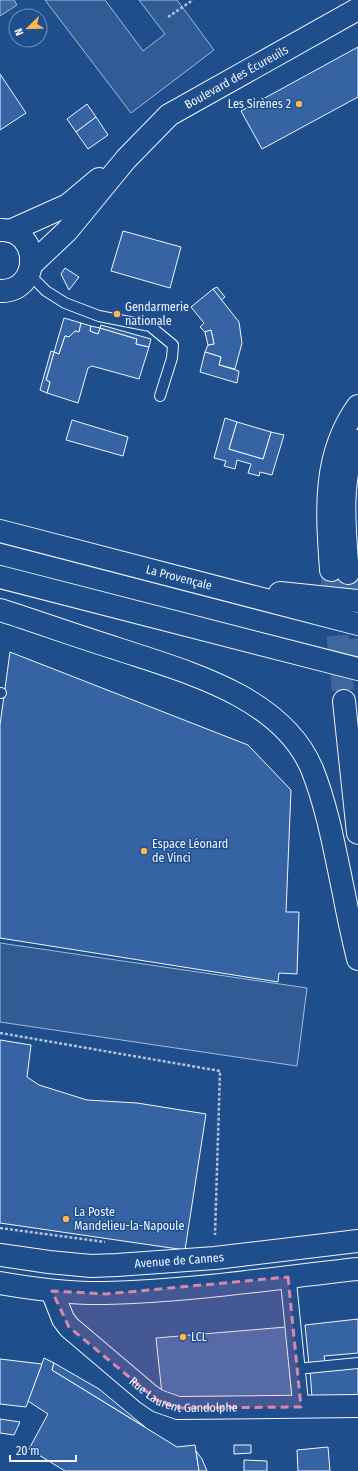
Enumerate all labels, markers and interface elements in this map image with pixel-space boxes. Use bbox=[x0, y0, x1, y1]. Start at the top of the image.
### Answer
north arrow bbox=[8, 8, 48, 48]
text: N bbox=[12, 26, 27, 37]
street label: Boulevard des Écureuils bbox=[182, 43, 291, 112]
place label: Les Sirènes 2 bbox=[228, 97, 291, 111]
marker: Les Sirènes 2 bbox=[294, 99, 304, 109]
place label: Gendarmerie nationale bbox=[125, 300, 189, 328]
marker: Gendarmerie nationale bbox=[112, 309, 122, 319]
street label: La Provençale bbox=[145, 562, 214, 593]
place label: Espace Léonard de Vinci bbox=[152, 837, 228, 865]
marker: Espace Léonard de Vinci bbox=[139, 846, 149, 856]
place label: La Poste Mandelieu-la-Napoule bbox=[74, 1205, 184, 1233]
marker: La Poste Mandelieu-la-Napoule bbox=[61, 1214, 71, 1224]
street label: Avenue de Cannes bbox=[134, 1250, 225, 1271]
place label: LCL bbox=[191, 1330, 208, 1344]
marker: LCL bbox=[178, 1332, 188, 1342]
street label: Rue Laurent Gandolphe bbox=[126, 1374, 238, 1415]
scale bar bbox=[10, 1437, 76, 1463]
text: 20 m bbox=[16, 1444, 40, 1458]

